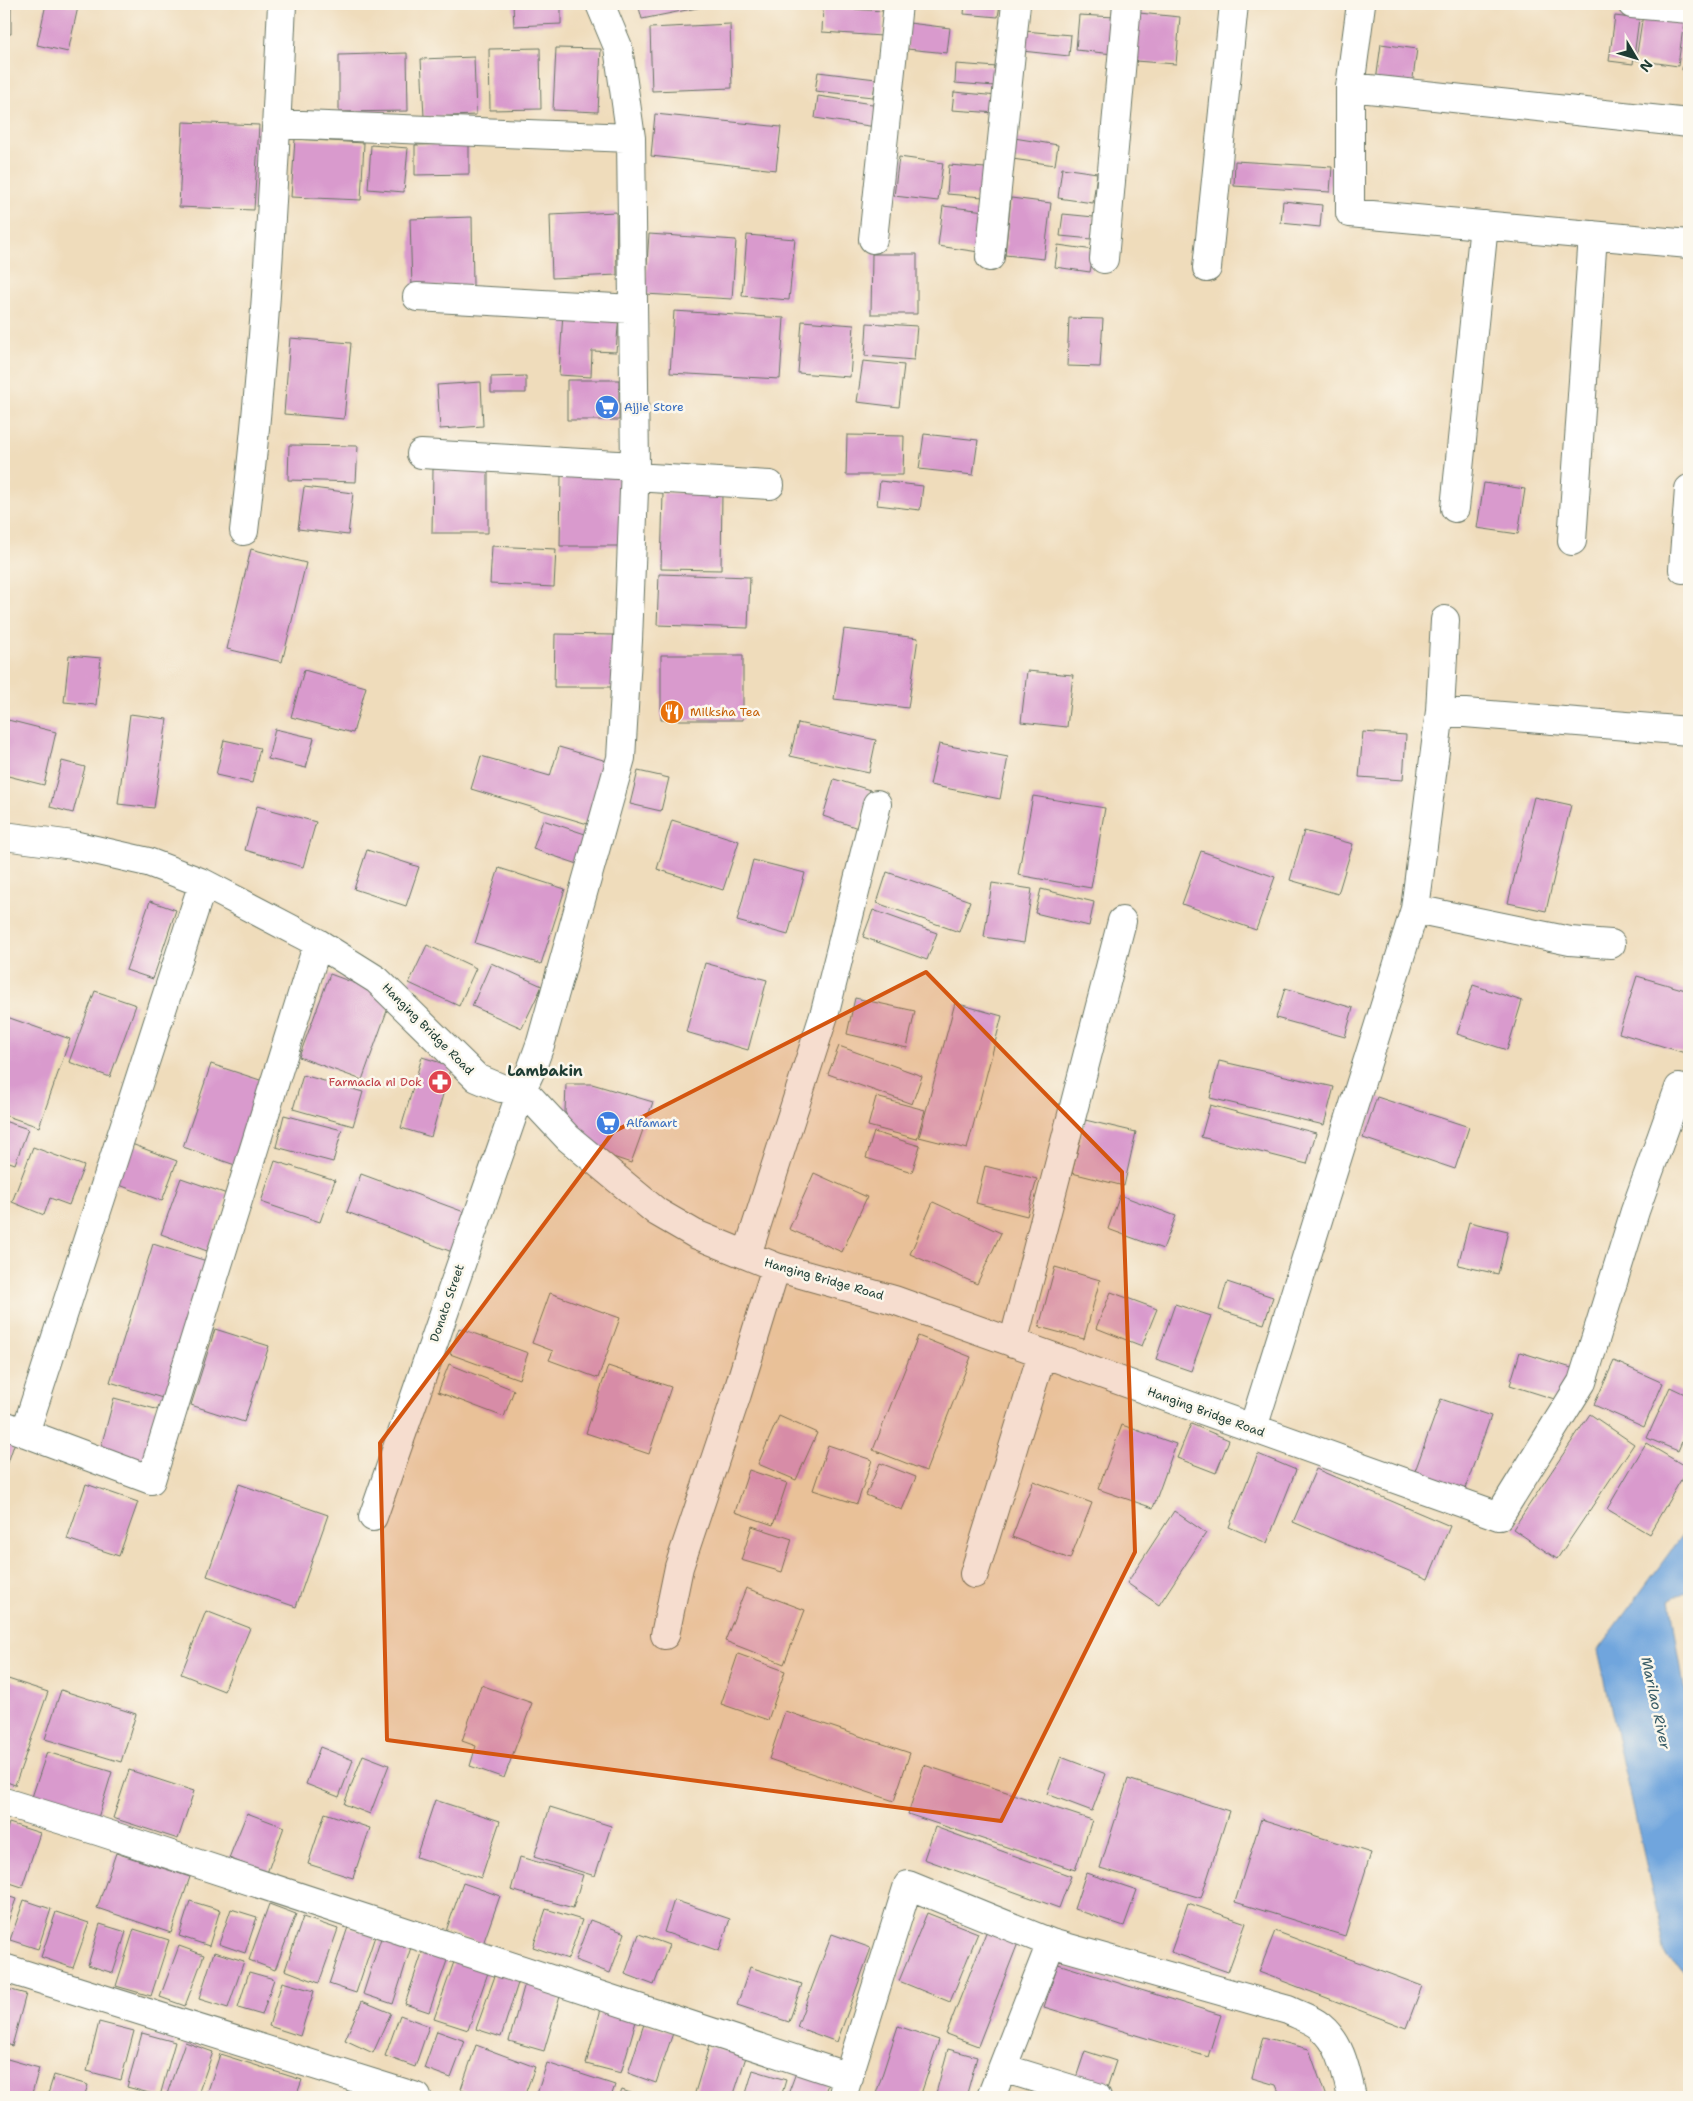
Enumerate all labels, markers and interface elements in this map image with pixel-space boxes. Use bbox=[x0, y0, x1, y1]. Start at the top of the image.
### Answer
north arrow bbox=[1610, 32, 1660, 82]
text: N bbox=[1636, 56, 1657, 76]
supermarket icon: Ajjie Store bbox=[594, 394, 620, 420]
place label: Ajjie Store bbox=[624, 399, 684, 415]
restaurant icon: Milksha Tea bbox=[659, 699, 685, 725]
place label: Milksha Tea bbox=[690, 704, 760, 720]
street label: Hanging Bridge Road bbox=[379, 980, 478, 1079]
district label: Lambakin bbox=[507, 1061, 583, 1081]
pharmacy icon: Farmacia ni Dok bbox=[427, 1069, 453, 1095]
place label: Farmacia ni Dok bbox=[329, 1074, 422, 1090]
supermarket icon: Alfamart bbox=[595, 1110, 621, 1136]
place label: Alfamart bbox=[626, 1115, 678, 1131]
street label: Hanging Bridge Road bbox=[762, 1254, 886, 1304]
street label: Donato Street bbox=[426, 1262, 468, 1344]
street label: Hanging Bridge Road bbox=[1145, 1383, 1267, 1441]
water label: Marilao River bbox=[1637, 1655, 1675, 1751]

